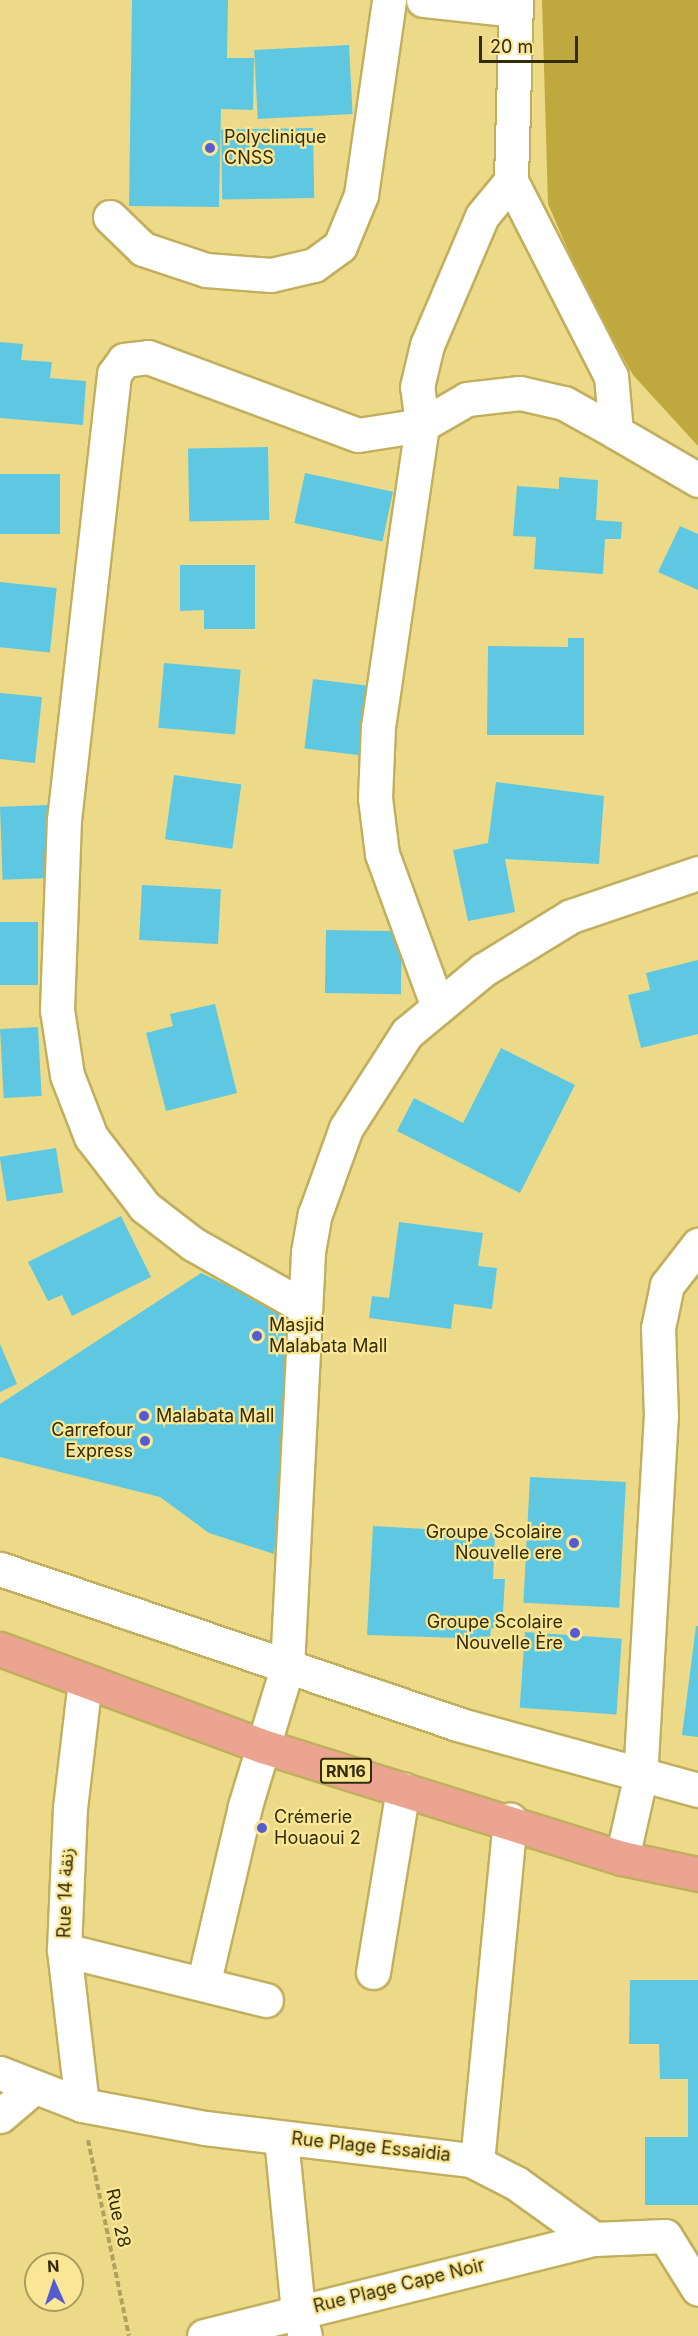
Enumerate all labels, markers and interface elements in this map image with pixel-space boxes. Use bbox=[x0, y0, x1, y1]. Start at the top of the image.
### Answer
scale bar bbox=[482, 24, 581, 62]
text: 20 m bbox=[490, 36, 533, 57]
place label: Polyclinique CNSS bbox=[224, 127, 327, 170]
marker: Polyclinique CNSS bbox=[201, 139, 219, 157]
place label: Masjid Malabata Mall bbox=[269, 1315, 387, 1358]
marker: Masjid Malabata Mall bbox=[250, 1329, 264, 1343]
place label: Malabata Mall bbox=[156, 1405, 274, 1427]
marker: Malabata Mall bbox=[137, 1409, 151, 1423]
place label: Carrefour Express bbox=[51, 1420, 133, 1462]
marker: Carrefour Express bbox=[138, 1434, 152, 1448]
place label: Groupe Scolaire Nouvelle ere bbox=[426, 1522, 562, 1564]
marker: Groupe Scolaire Nouvelle ere bbox=[567, 1536, 581, 1550]
place label: Groupe Scolaire Nouvelle Ère bbox=[427, 1612, 563, 1654]
marker: Groupe Scolaire Nouvelle Ère bbox=[568, 1626, 582, 1640]
road number: RN16 bbox=[319, 1758, 373, 1784]
place label: Crémerie Houaoui 2 bbox=[274, 1807, 361, 1850]
marker: Crémerie Houaoui 2 bbox=[255, 1821, 269, 1835]
street label: Rue 14 زنقة bbox=[54, 1847, 78, 1939]
street label: Rue Plage Essaidia bbox=[290, 2128, 452, 2166]
street label: Rue 28 bbox=[101, 2186, 135, 2250]
north arrow bbox=[24, 2252, 84, 2312]
street label: Rue Plage Cape Noir bbox=[311, 2254, 487, 2318]
text: N bbox=[47, 2256, 60, 2276]

